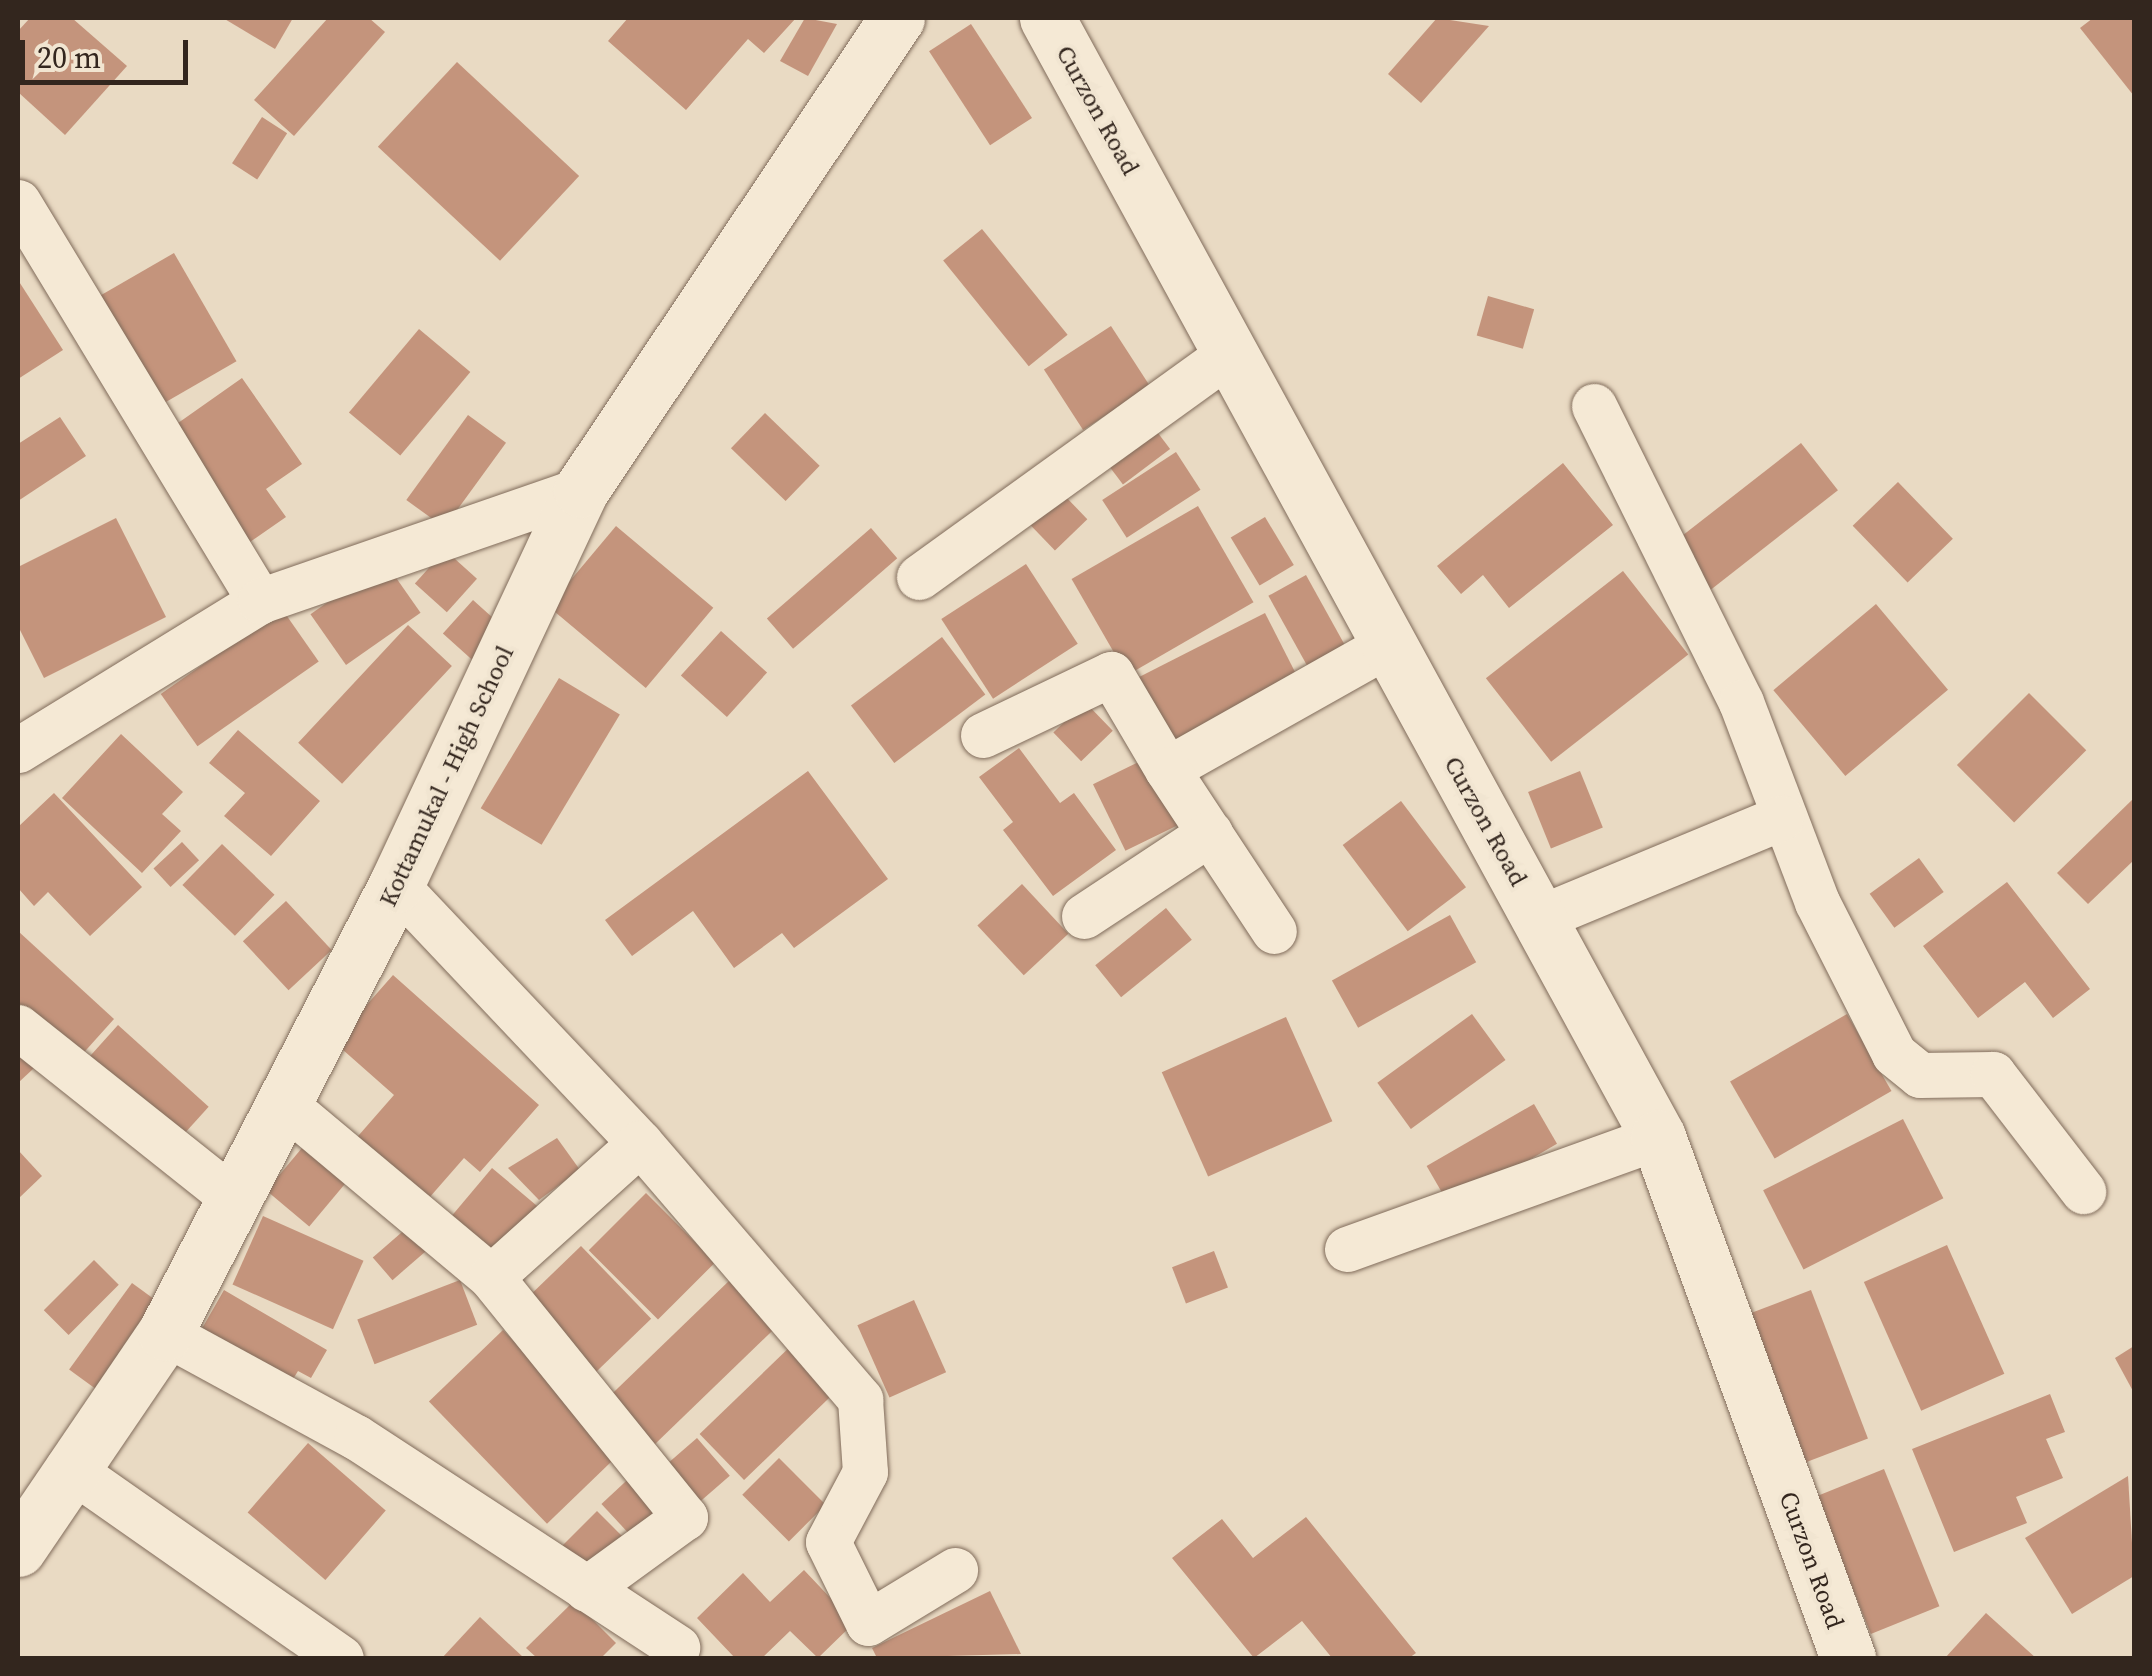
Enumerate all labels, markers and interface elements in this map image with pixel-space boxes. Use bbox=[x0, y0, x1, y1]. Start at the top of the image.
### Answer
scale bar bbox=[25, 20, 192, 82]
text: 20 m bbox=[37, 37, 101, 78]
street label: Curzon Road bbox=[1050, 40, 1146, 180]
street label: Kottamukal - High School bbox=[372, 641, 520, 911]
street label: Curzon Road bbox=[1438, 751, 1534, 891]
street label: Curzon Road bbox=[1773, 1487, 1851, 1633]

